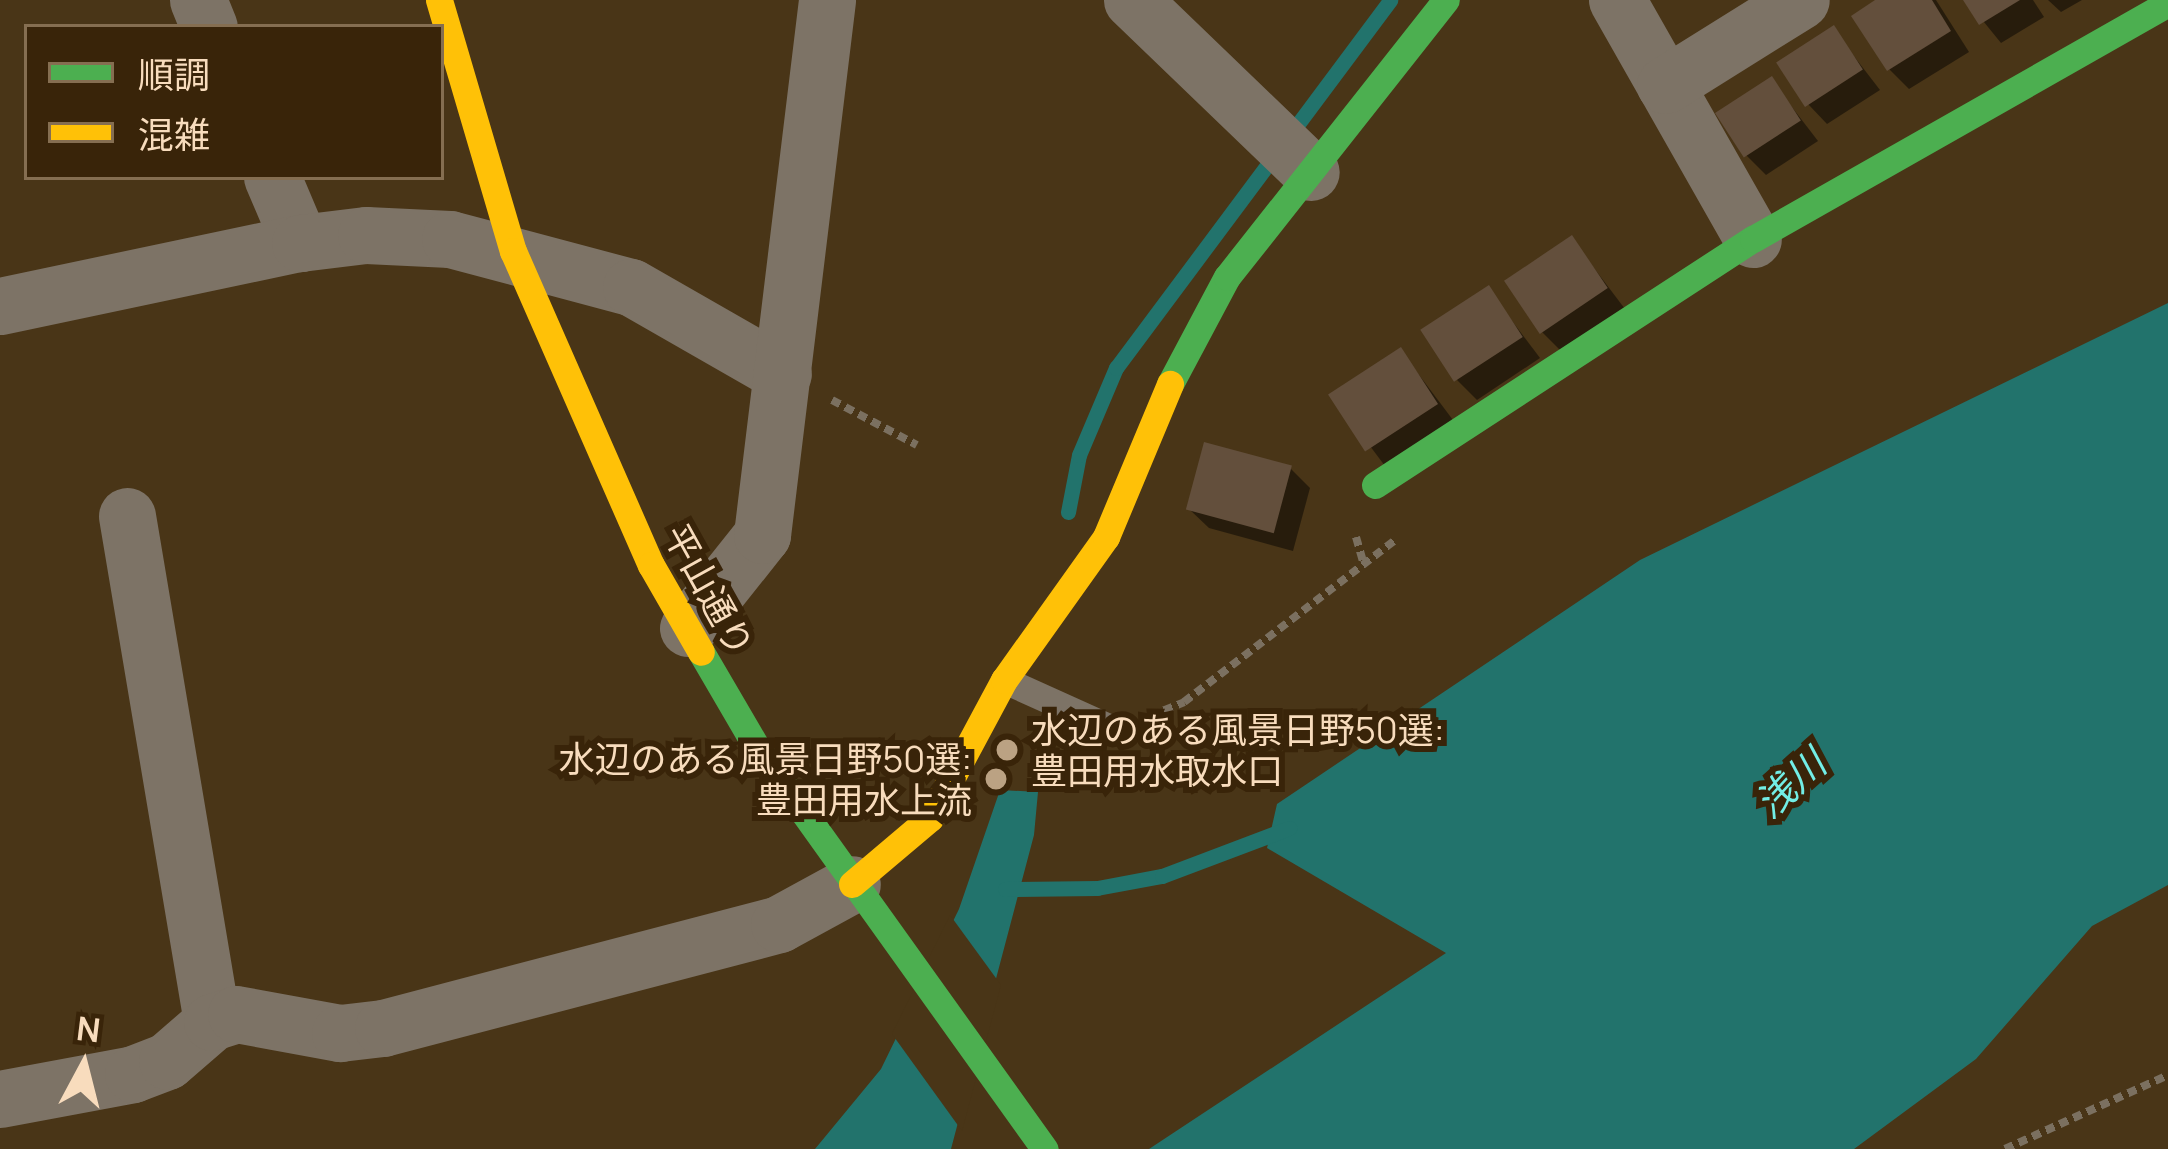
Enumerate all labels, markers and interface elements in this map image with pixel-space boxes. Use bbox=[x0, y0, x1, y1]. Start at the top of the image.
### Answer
legend bbox=[24, 24, 444, 180]
text: 順調 bbox=[138, 50, 210, 99]
text: 混雑 bbox=[138, 110, 210, 159]
street label: 平山通り bbox=[655, 517, 763, 663]
place label: 水辺のある風景日野50選: 豊田用水取水口 bbox=[1031, 707, 1445, 792]
place label: 水辺のある風景日野50選: 豊田用水上流 bbox=[558, 736, 972, 821]
marker: 水辺のある風景日野50選: 豊田用水取水口 bbox=[994, 737, 1020, 763]
water label: 浅川 bbox=[1745, 740, 1835, 826]
marker: 水辺のある風景日野50選: 豊田用水上流 bbox=[983, 766, 1009, 792]
north arrow bbox=[24, 1005, 144, 1125]
text: N bbox=[74, 1005, 103, 1053]

